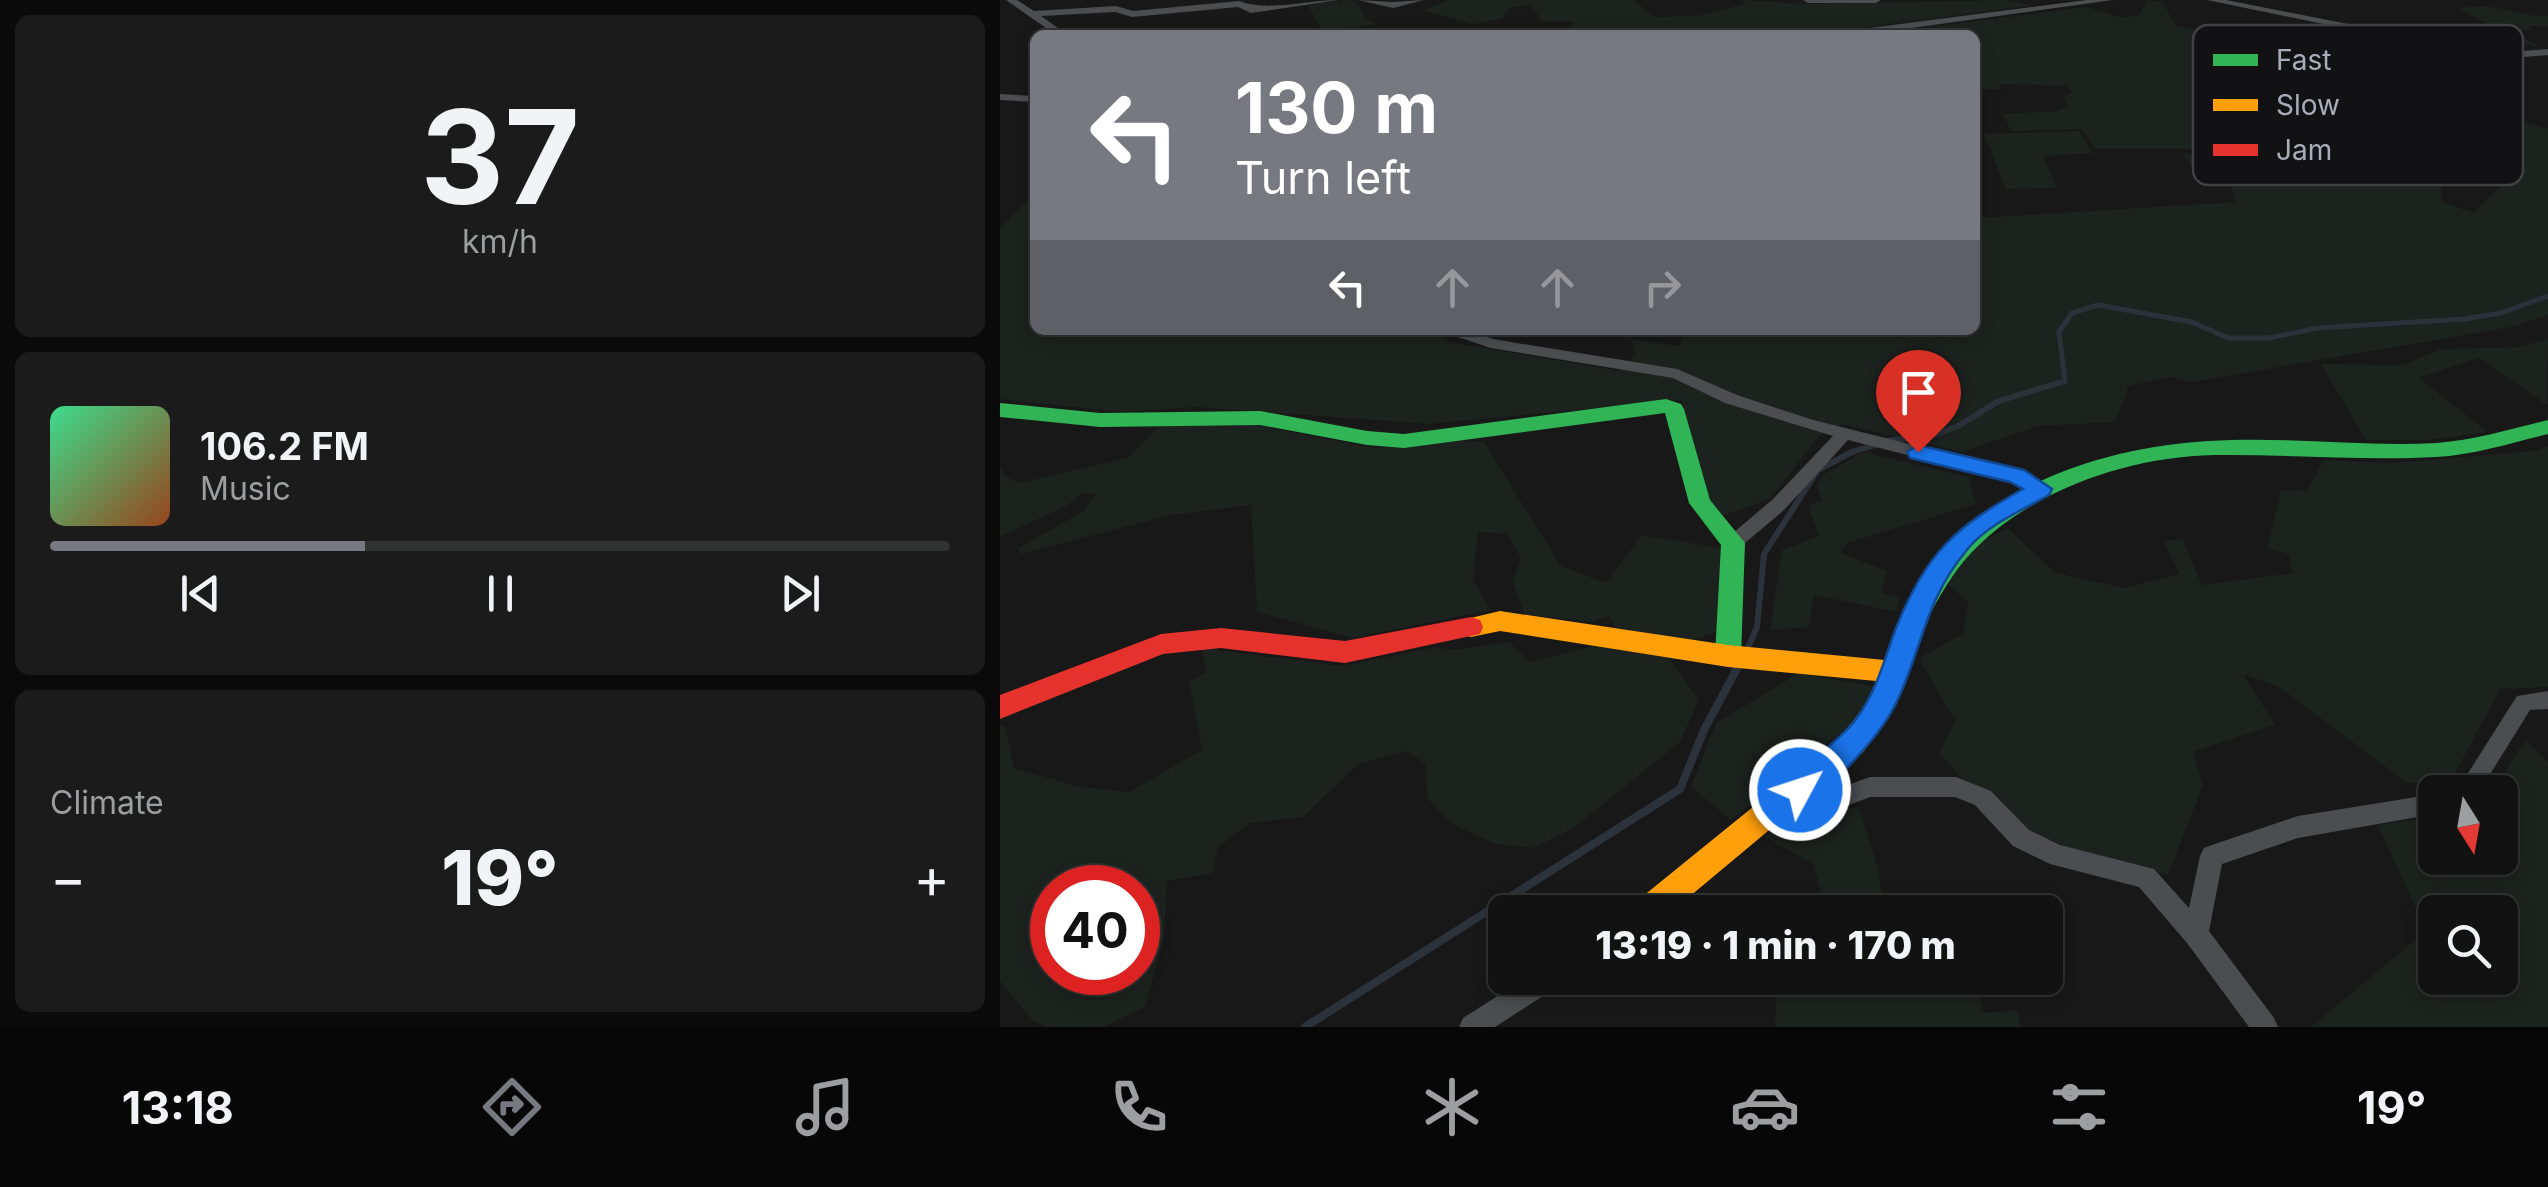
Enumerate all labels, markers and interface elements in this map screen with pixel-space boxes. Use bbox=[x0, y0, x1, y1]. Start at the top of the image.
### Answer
legend bbox=[2193, 25, 2523, 185]
text: Fast bbox=[2276, 43, 2332, 77]
text: 130 m bbox=[1235, 65, 1438, 150]
icon: left bbox=[1070, 70, 1200, 200]
text: 37 bbox=[420, 78, 580, 235]
text: Slow bbox=[2276, 88, 2340, 122]
text: Jam bbox=[2276, 133, 2332, 167]
text: Turn left bbox=[1235, 150, 1411, 205]
text: km/h bbox=[462, 222, 538, 261]
icon: left bbox=[1320, 260, 1375, 315]
icon: ahead bbox=[1425, 260, 1480, 315]
icon: ahead bbox=[1530, 260, 1585, 315]
icon: right bbox=[1635, 260, 1690, 315]
pin bbox=[1876, 350, 1961, 453]
icon: arrive bbox=[1891, 365, 1946, 420]
text: 106.2 FM bbox=[200, 423, 369, 469]
text: Music bbox=[200, 469, 291, 508]
icon: previous bbox=[173, 566, 228, 621]
icon: pause bbox=[473, 566, 528, 621]
icon: next bbox=[773, 566, 828, 621]
position arrow bbox=[1748, 738, 1852, 842]
north arrow bbox=[2418, 775, 2518, 875]
map controls bbox=[2418, 775, 2518, 995]
text: Climate bbox=[50, 783, 164, 822]
text: 19° bbox=[441, 832, 559, 923]
text: − bbox=[50, 845, 86, 911]
text: + bbox=[914, 845, 950, 911]
speed limit sign: 40 bbox=[1030, 865, 1160, 995]
button: search bbox=[2418, 895, 2518, 995]
text: 13:19 · 1 min · 170 m bbox=[1595, 922, 1956, 968]
icon: directions bbox=[477, 1072, 547, 1142]
icon: music bbox=[790, 1072, 860, 1142]
icon: phone bbox=[1104, 1072, 1174, 1142]
icon: climate bbox=[1417, 1072, 1487, 1142]
icon: car bbox=[1730, 1072, 1800, 1142]
icon: filters bbox=[2044, 1072, 2114, 1142]
text: 13:18 bbox=[122, 1080, 234, 1135]
text: 19° bbox=[2357, 1080, 2426, 1135]

